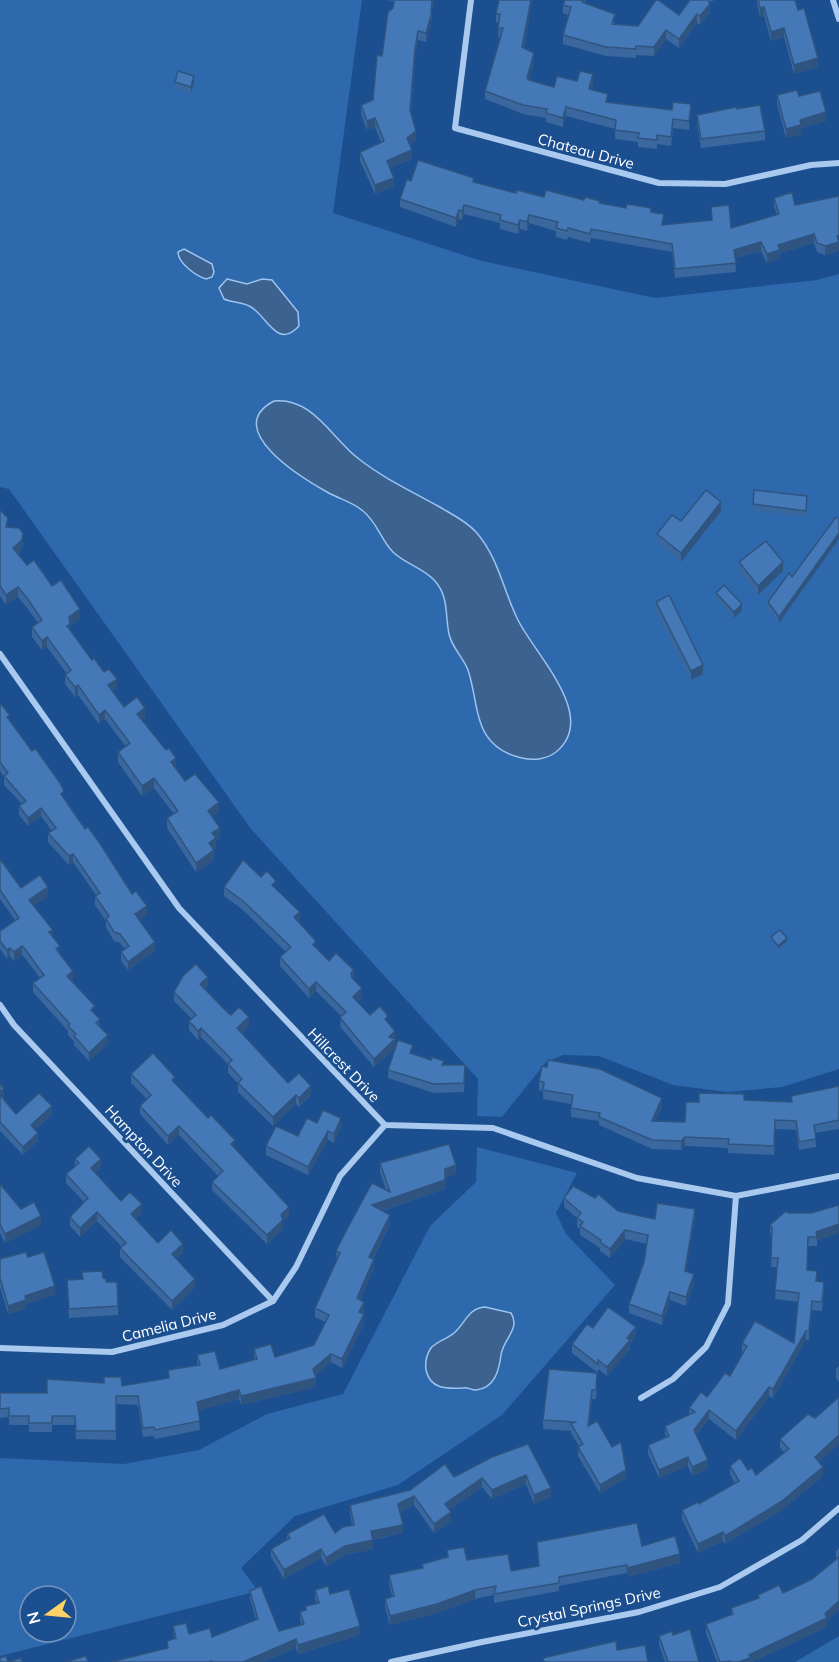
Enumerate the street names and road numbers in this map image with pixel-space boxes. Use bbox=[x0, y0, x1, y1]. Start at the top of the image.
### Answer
street label: Chateau Drive bbox=[536, 129, 636, 173]
street label: Hillcrest Drive bbox=[304, 1024, 384, 1106]
street label: Hampton Drive bbox=[101, 1101, 187, 1191]
street label: Camelia Drive bbox=[120, 1304, 218, 1346]
street label: Crystal Springs Drive bbox=[516, 1583, 662, 1631]

